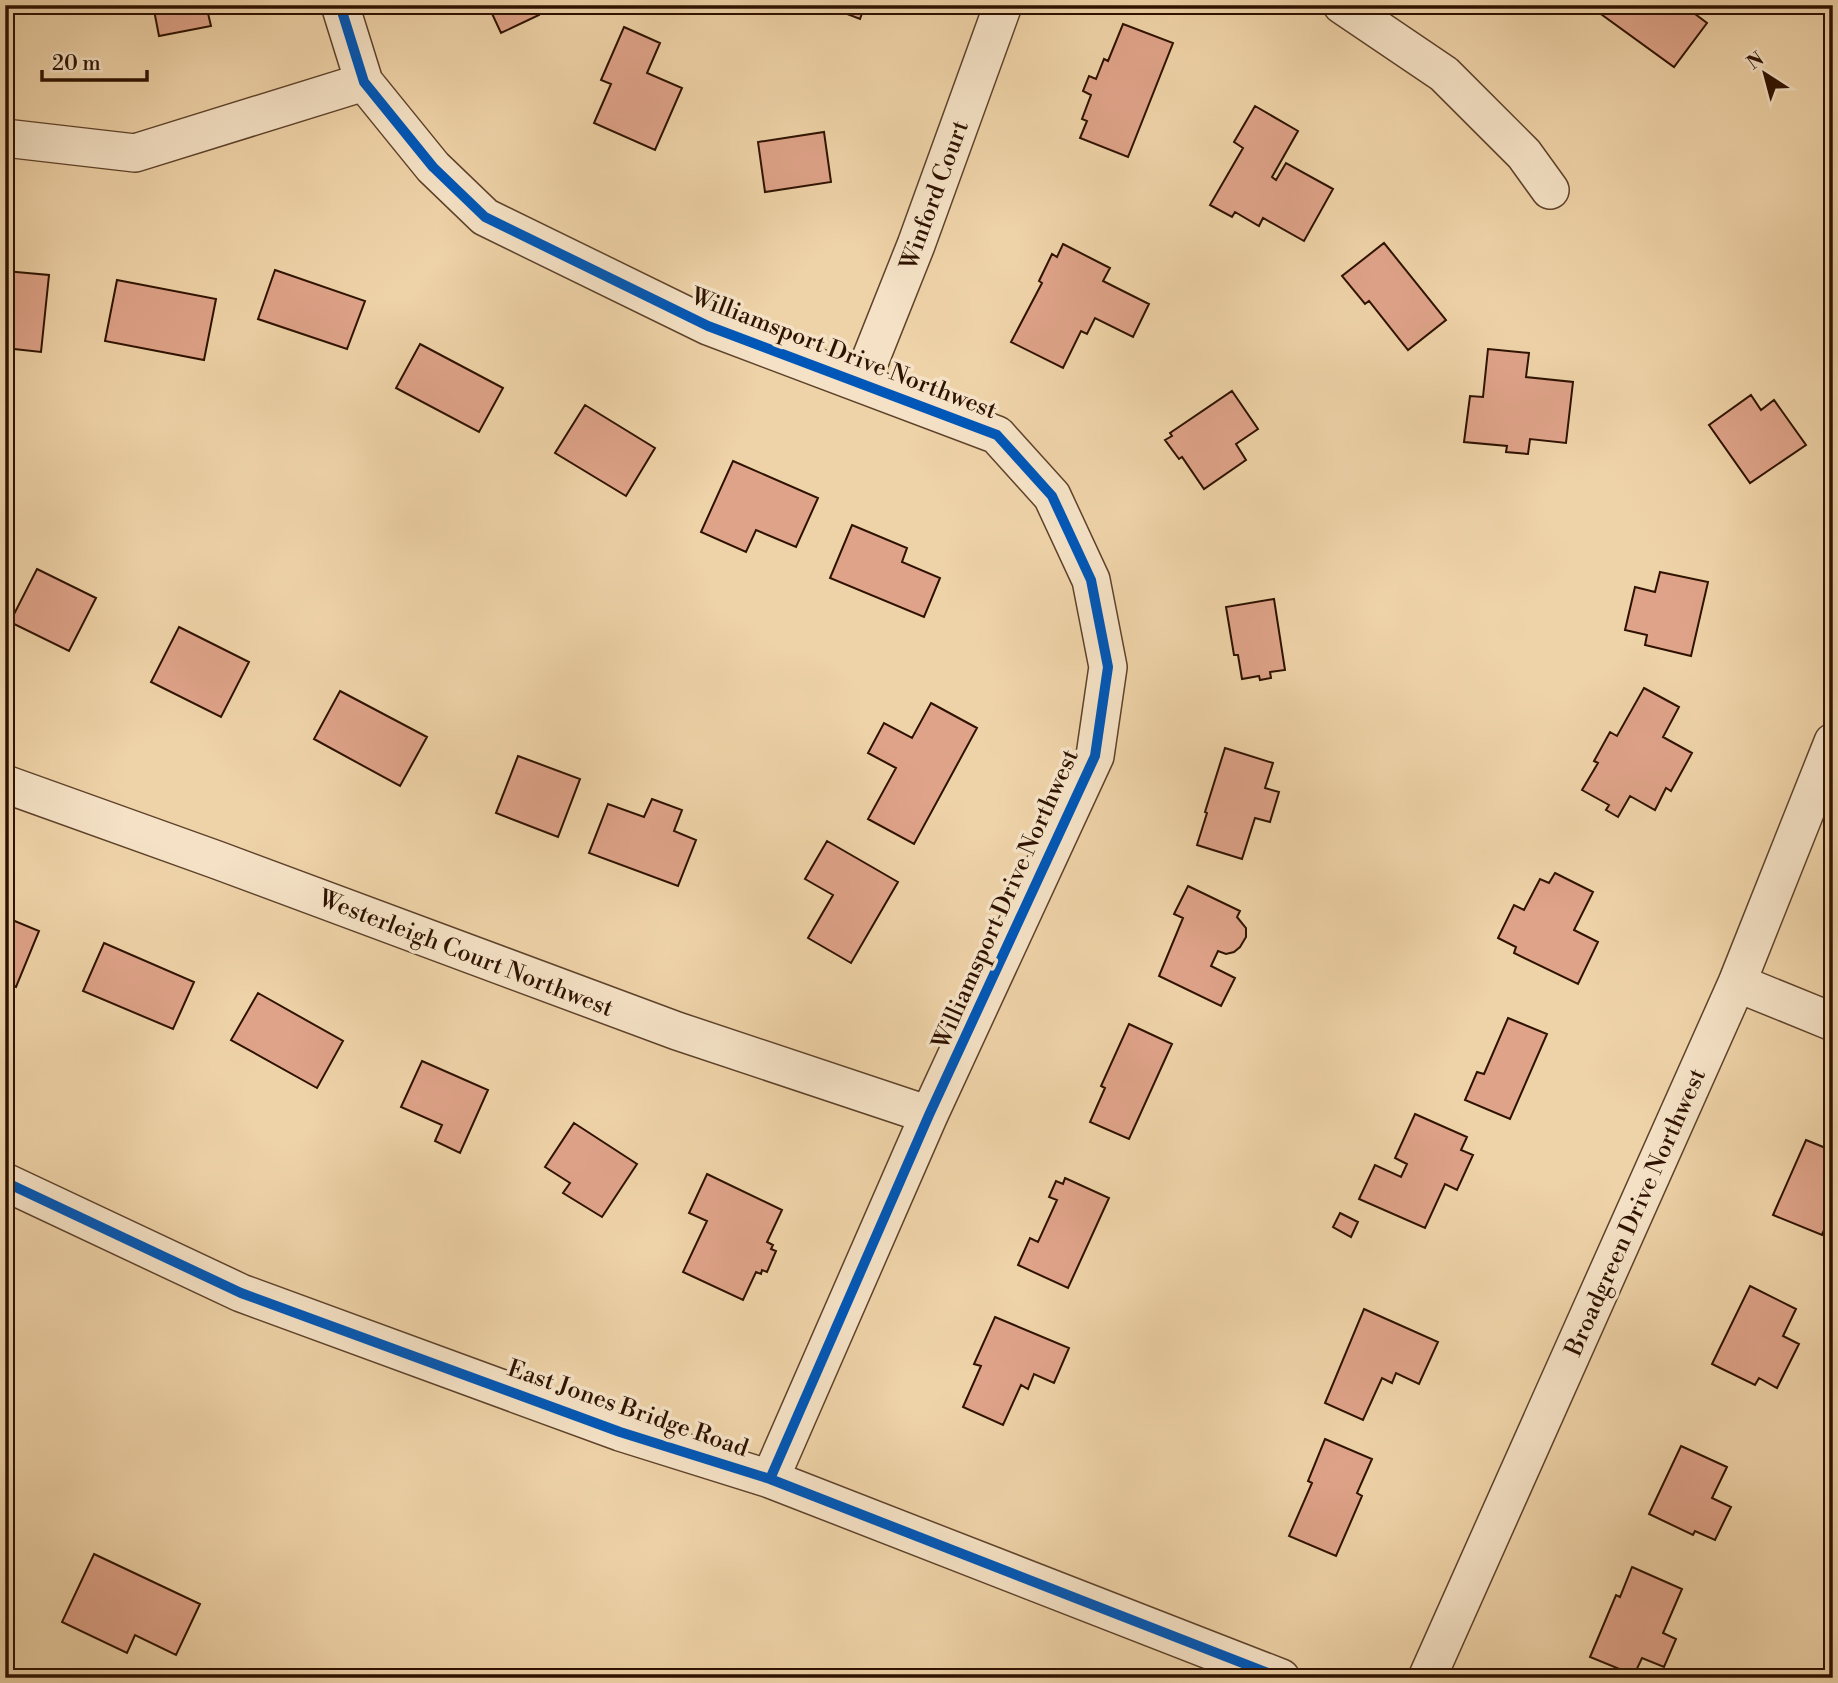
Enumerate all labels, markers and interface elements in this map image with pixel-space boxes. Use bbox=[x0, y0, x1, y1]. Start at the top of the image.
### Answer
scale bar bbox=[42, 38, 147, 82]
north arrow bbox=[1730, 38, 1800, 108]
text: N bbox=[1742, 47, 1769, 75]
text: 20 m bbox=[52, 51, 101, 77]
street label: Winford Court bbox=[894, 116, 976, 275]
street label: Williamsport Drive Northwest bbox=[685, 281, 1001, 426]
street label: Williamsport Drive Northwest bbox=[926, 744, 1086, 1055]
street label: Westerleigh Court Northwest bbox=[313, 883, 618, 1024]
street label: Broadgreen Drive Northwest bbox=[1558, 1063, 1713, 1362]
street label: East Jones Bridge Road bbox=[503, 1354, 752, 1464]

